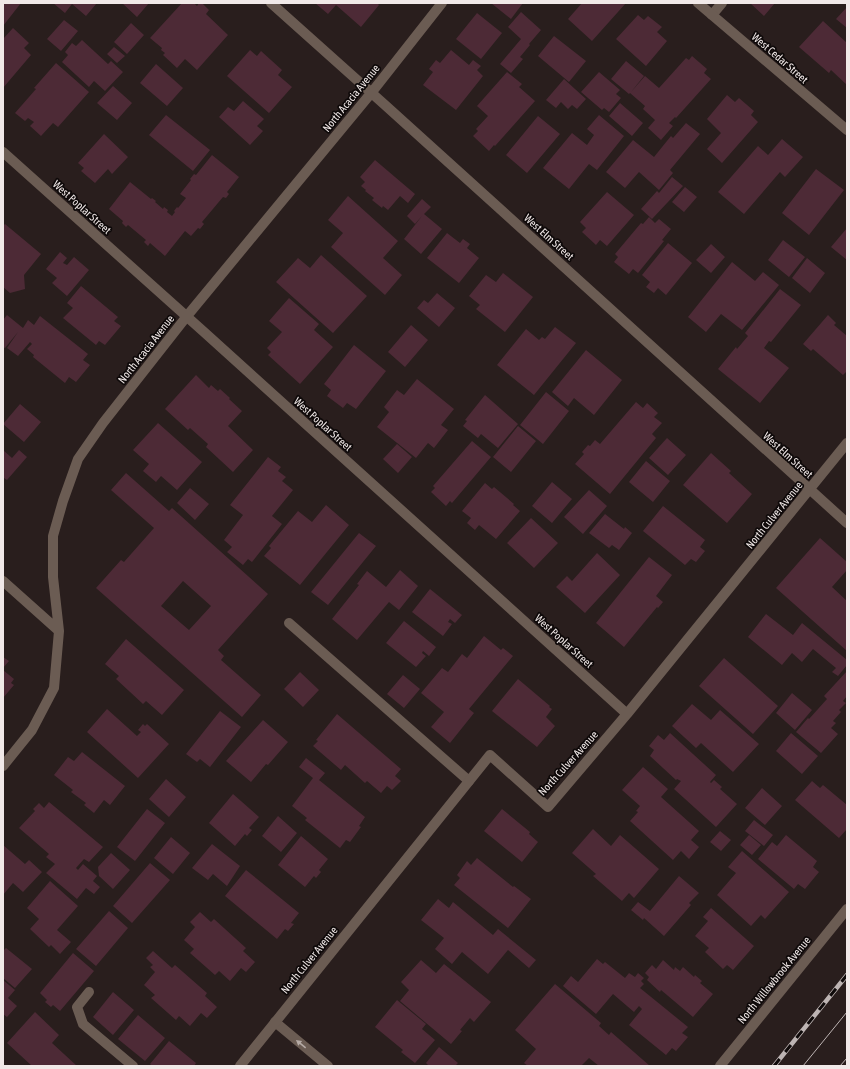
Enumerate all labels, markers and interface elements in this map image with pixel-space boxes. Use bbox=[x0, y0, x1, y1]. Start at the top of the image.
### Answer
street label: West Cedar Street bbox=[750, 30, 810, 86]
street label: North Acacia Avenue bbox=[320, 62, 382, 134]
street label: West Poplar Street bbox=[51, 178, 113, 236]
street label: West Elm Street bbox=[522, 212, 576, 262]
street label: North Acacia Avenue bbox=[116, 313, 176, 385]
street label: West Poplar Street bbox=[292, 395, 354, 453]
street label: West Elm Street bbox=[761, 430, 815, 480]
street label: North Culver Avenue bbox=[743, 479, 805, 551]
street label: West Poplar Street bbox=[533, 612, 595, 670]
street label: North Culver Avenue bbox=[536, 728, 600, 798]
street label: North Culver Avenue bbox=[278, 924, 340, 996]
street label: North Willowbrook Avenue bbox=[735, 934, 813, 1026]
one-way arrow bbox=[296, 1040, 307, 1049]

